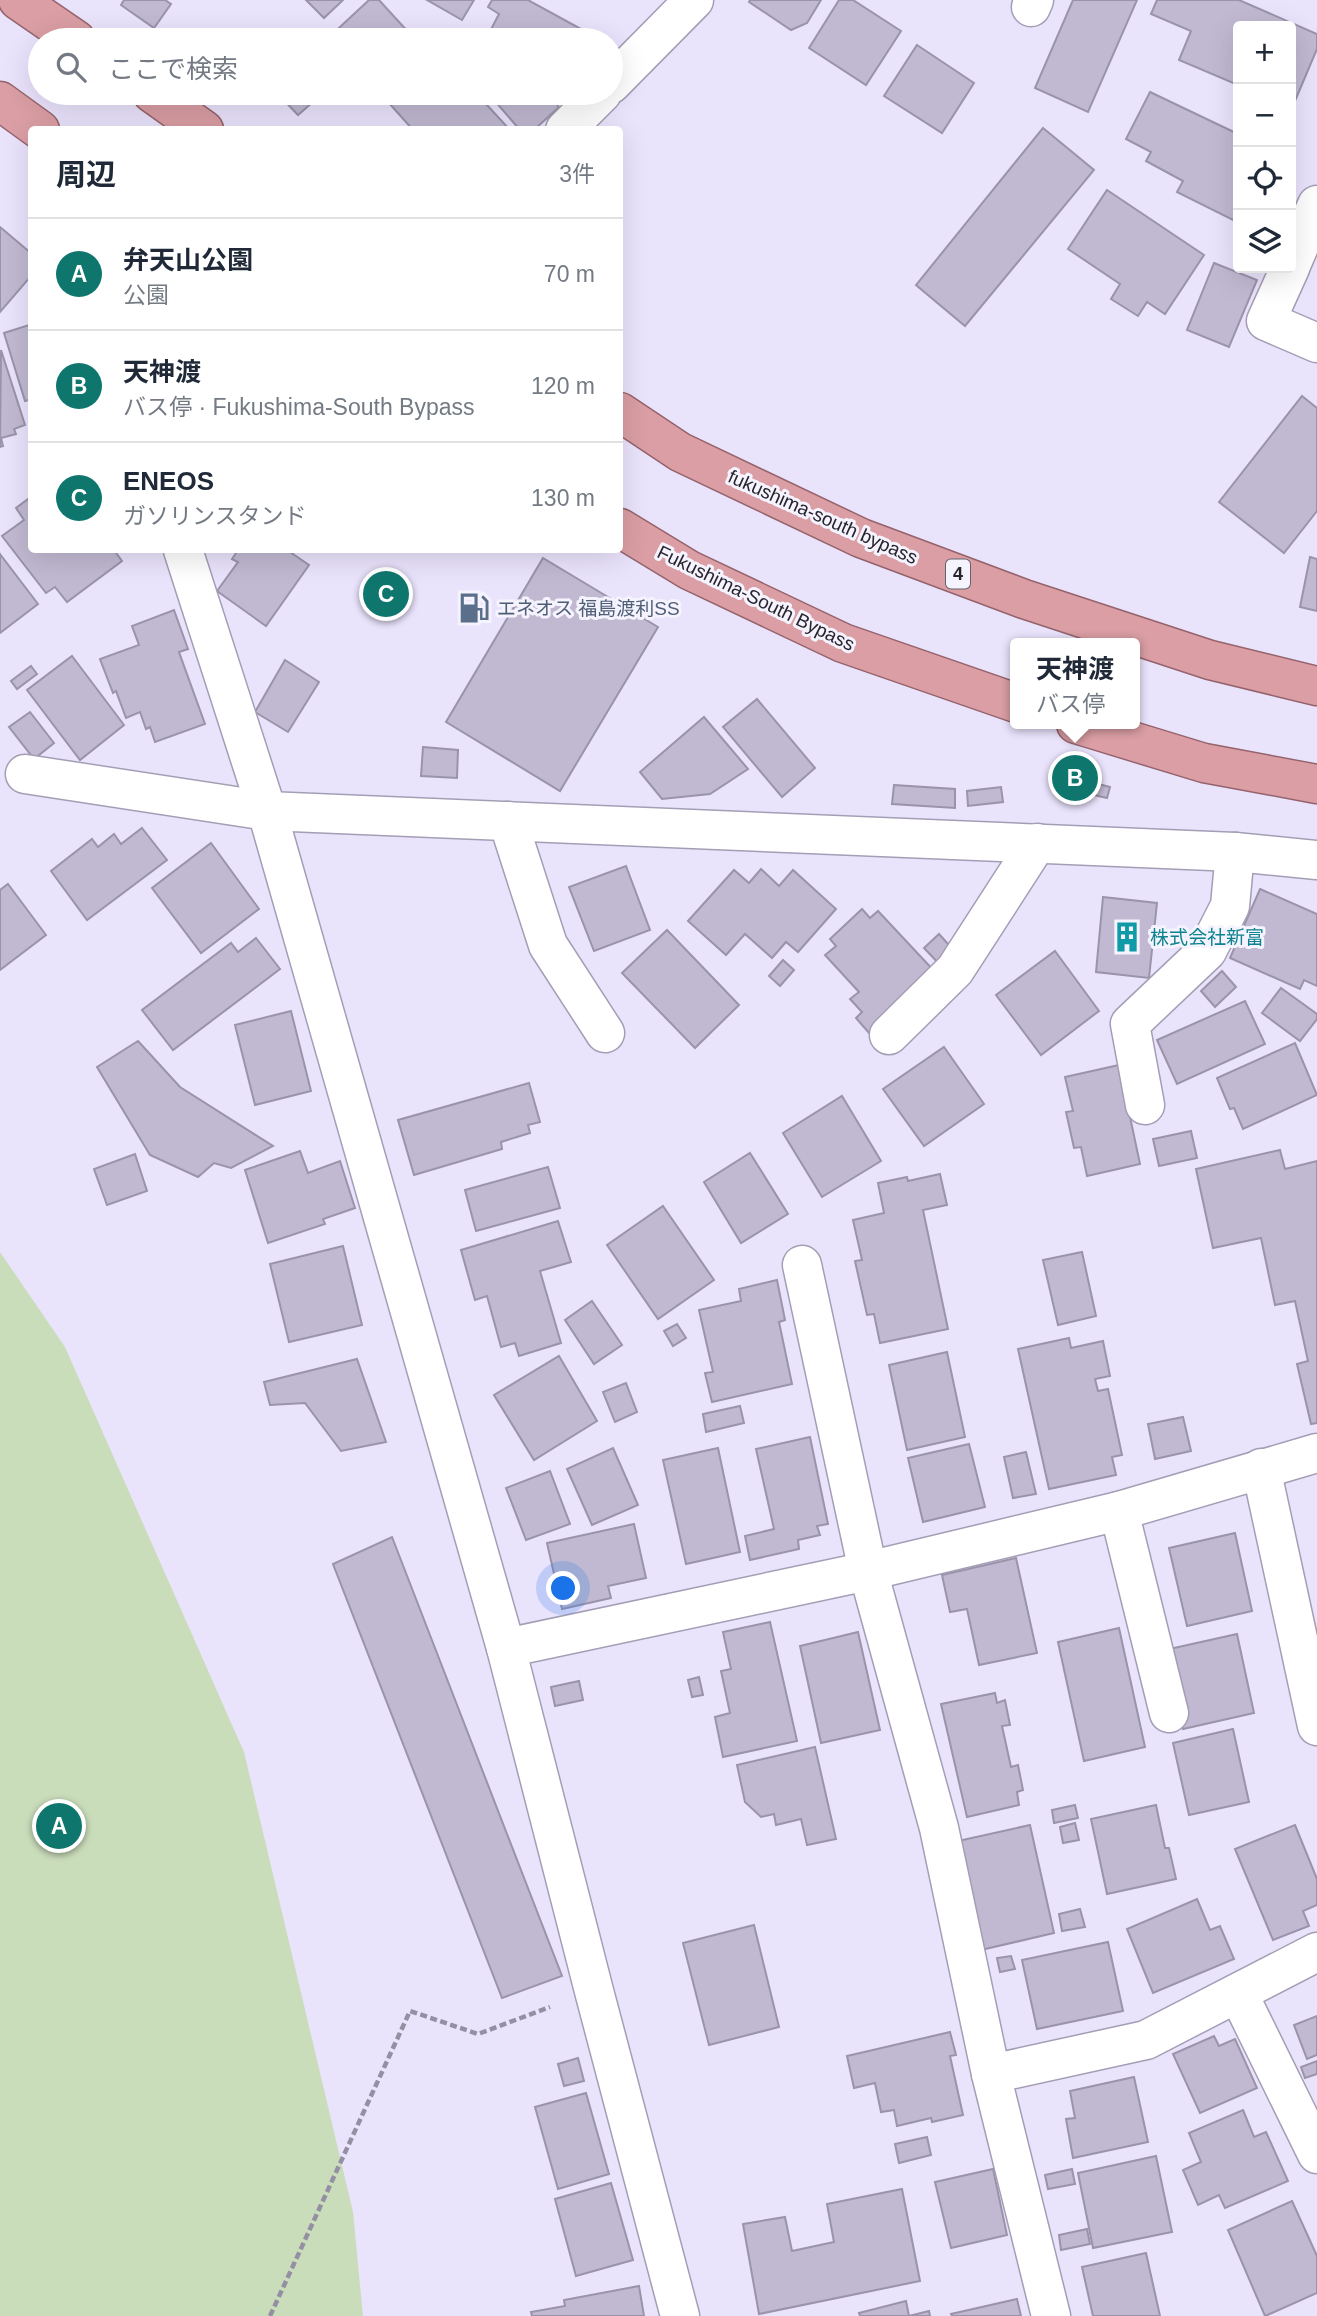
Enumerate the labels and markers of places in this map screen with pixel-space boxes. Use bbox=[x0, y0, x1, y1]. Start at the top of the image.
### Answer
pin: C bbox=[363, 568, 409, 620]
fuel station icon: エネオス 福島渡利SS bbox=[457, 591, 491, 625]
place label: エネオス 福島渡利SS bbox=[497, 598, 680, 619]
pin: B bbox=[1052, 752, 1098, 804]
building icon: 株式会社新富 bbox=[1110, 920, 1144, 954]
place label: 株式会社新富 bbox=[1150, 927, 1264, 948]
pin: A bbox=[36, 1800, 82, 1852]

